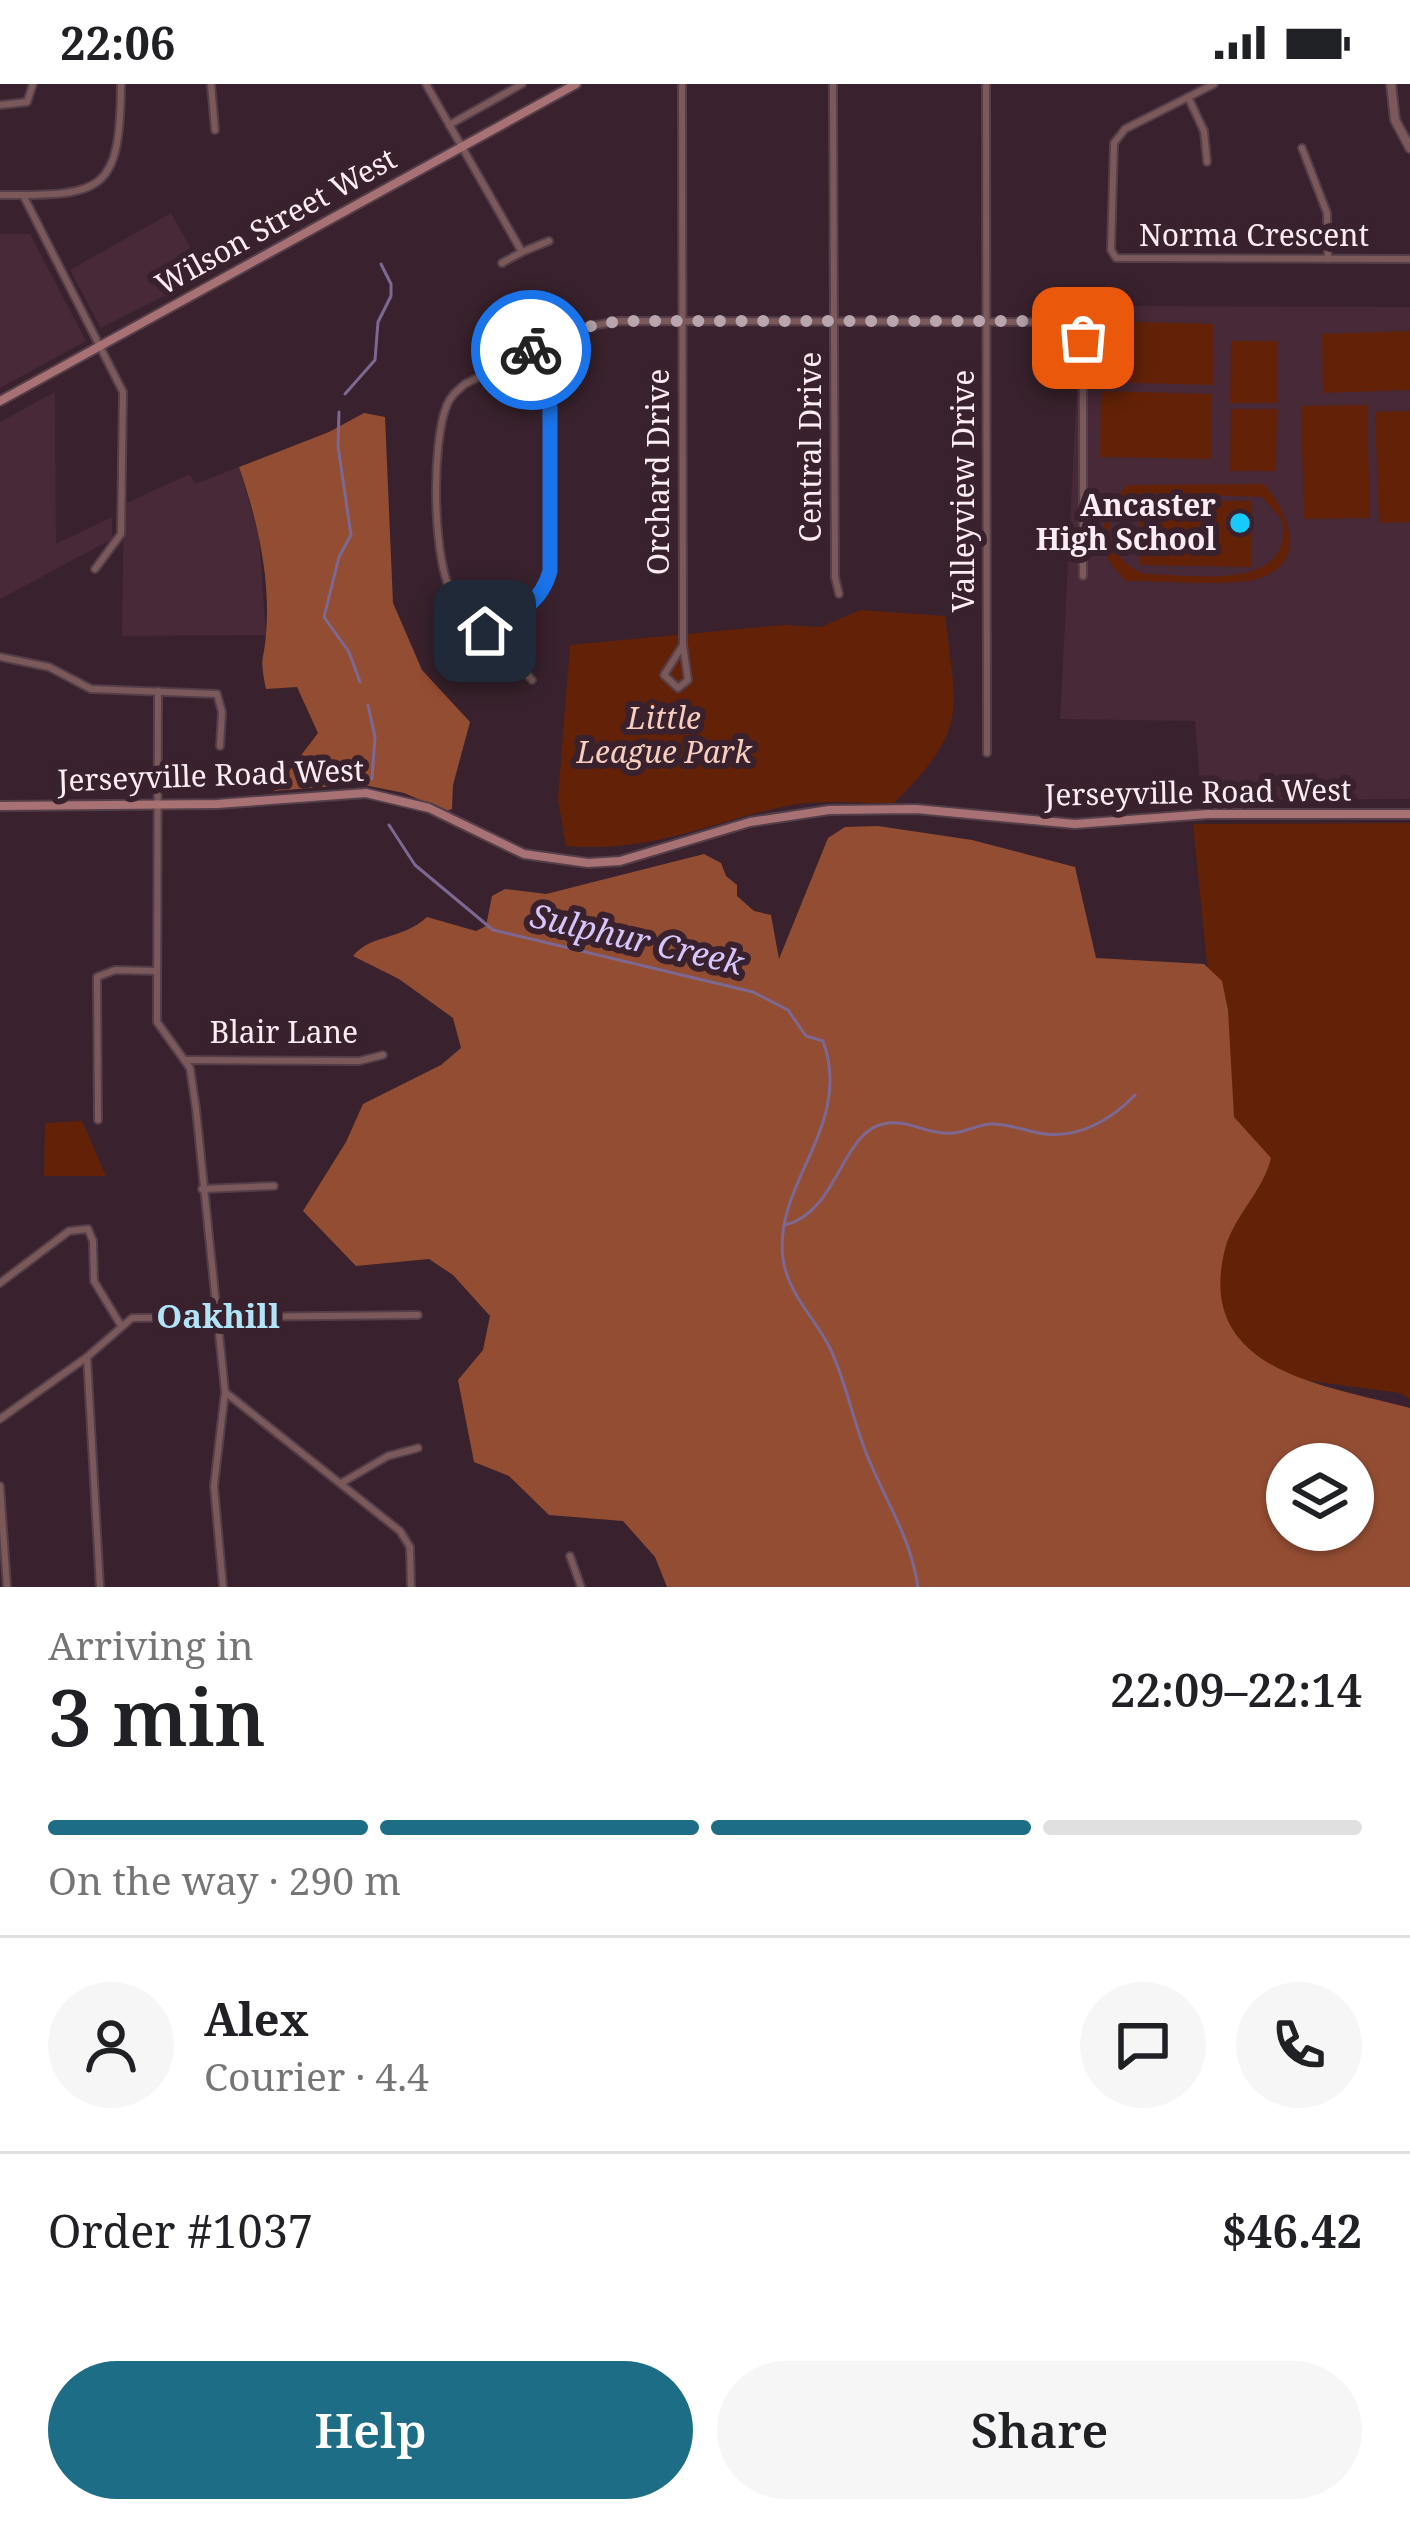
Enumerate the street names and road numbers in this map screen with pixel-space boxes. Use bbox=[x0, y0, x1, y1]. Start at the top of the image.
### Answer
street label: Wilson Street West bbox=[147, 137, 403, 304]
street label: Norma Crescent bbox=[1139, 214, 1369, 255]
street label: Central Drive bbox=[789, 352, 830, 542]
street label: Orchard Drive bbox=[637, 369, 678, 575]
street label: Valleyview Drive bbox=[942, 370, 983, 612]
street label: Jerseyville Road West bbox=[56, 749, 365, 800]
street label: Jerseyville Road West bbox=[1043, 768, 1352, 815]
street label: Blair Lane bbox=[210, 1011, 358, 1052]

